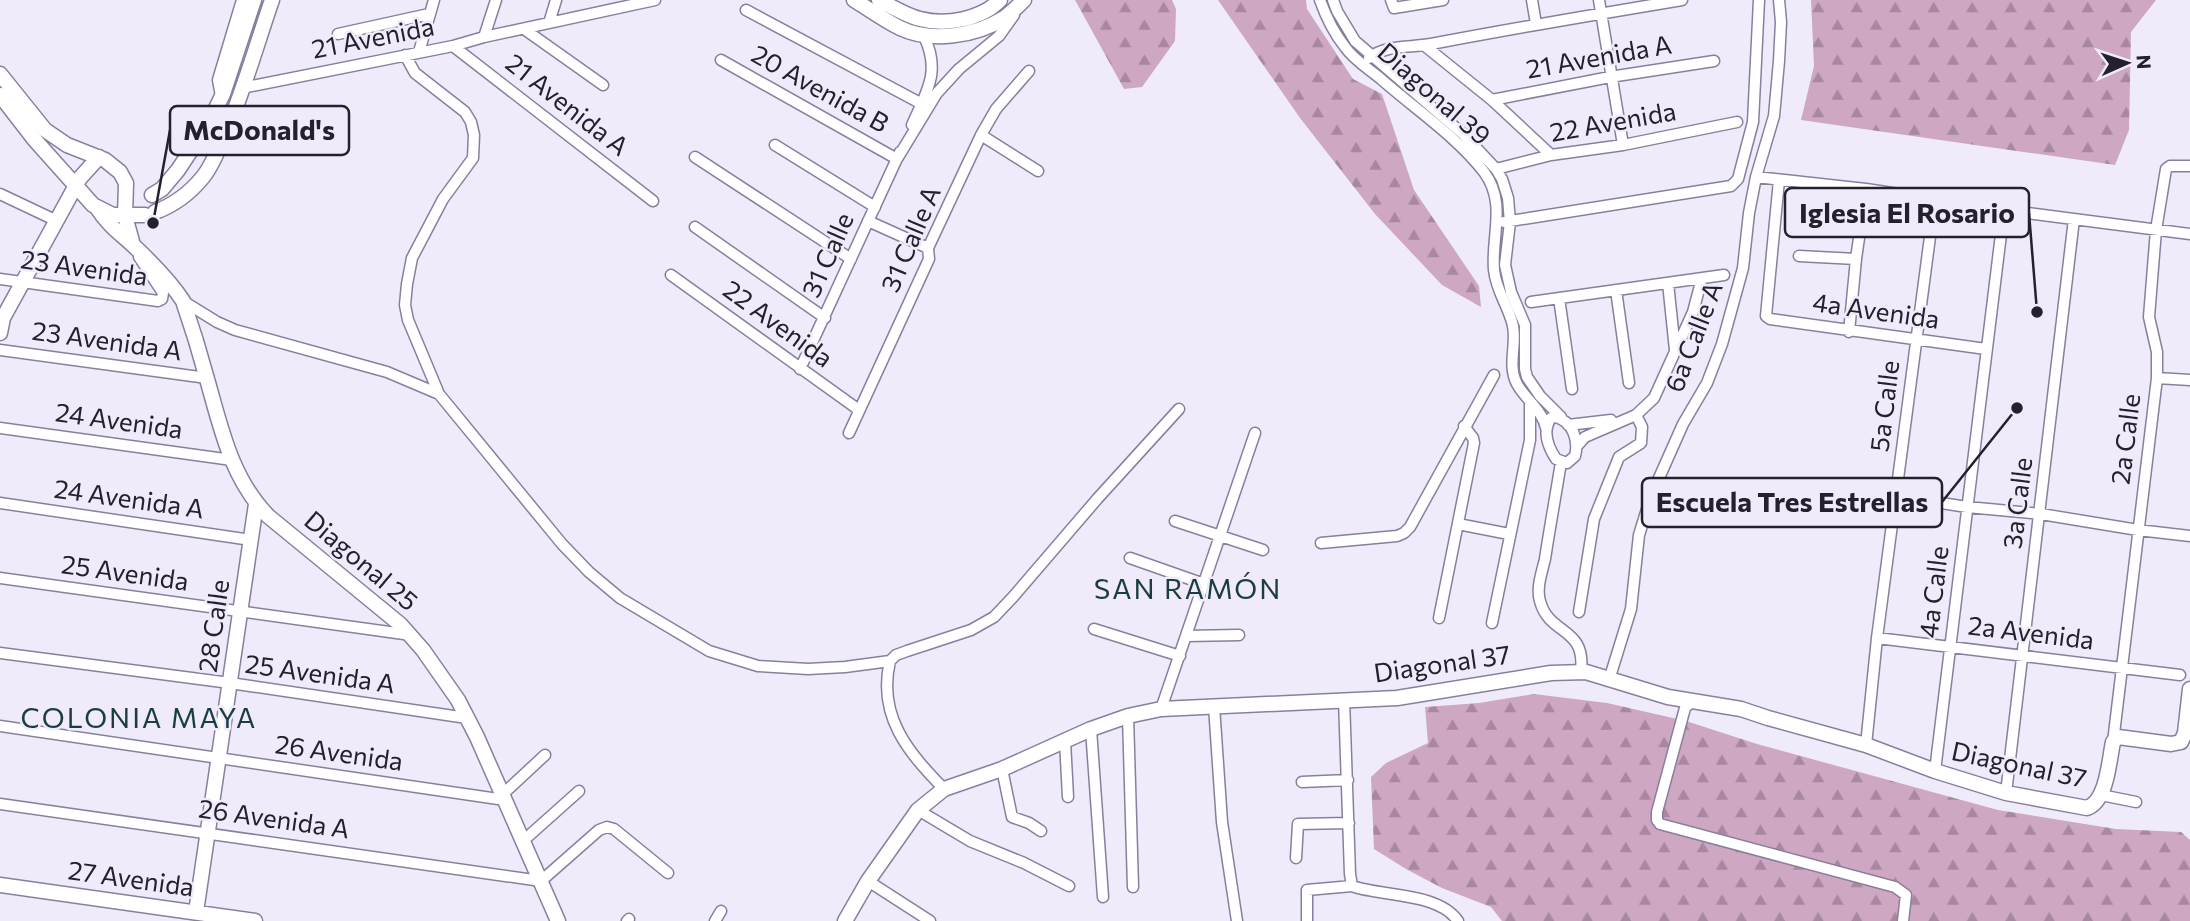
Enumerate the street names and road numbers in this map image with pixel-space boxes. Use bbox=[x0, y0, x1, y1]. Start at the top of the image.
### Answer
street label: 21 Avenida bbox=[309, 9, 437, 64]
street label: 21 Avenida A bbox=[1524, 27, 1674, 84]
street label: Diagonal 39 bbox=[1372, 35, 1498, 150]
street label: 20 Avenida B bbox=[747, 37, 895, 138]
street label: 21 Avenida A bbox=[500, 46, 635, 161]
street label: 22 Avenida bbox=[1547, 94, 1678, 147]
street label: 31 Calle A bbox=[873, 181, 946, 296]
street label: 31 Calle bbox=[794, 207, 859, 301]
street label: 23 Avenida bbox=[19, 242, 150, 291]
street label: 22 Avenida bbox=[718, 273, 840, 373]
street label: 6a Calle A bbox=[1657, 277, 1728, 396]
street label: 4a Avenida bbox=[1811, 285, 1942, 334]
street label: 23 Avenida A bbox=[30, 314, 184, 365]
street label: 5a Calle bbox=[1863, 358, 1904, 453]
street label: 2a Calle bbox=[2104, 392, 2145, 486]
street label: 24 Avenida bbox=[54, 395, 185, 444]
street label: 3a Calle bbox=[1996, 455, 2037, 550]
street label: 24 Avenida A bbox=[52, 472, 206, 523]
street label: Diagonal 25 bbox=[299, 504, 425, 616]
street label: 4a Calle bbox=[1911, 544, 1954, 640]
street label: 25 Avenida bbox=[60, 547, 191, 596]
street label: 28 Calle bbox=[191, 577, 234, 674]
street label: 2a Avenida bbox=[1966, 608, 2096, 655]
street label: Diagonal 37 bbox=[1372, 638, 1512, 687]
street label: 25 Avenida A bbox=[243, 647, 397, 698]
street label: 26 Avenida bbox=[273, 727, 405, 776]
street label: Diagonal 37 bbox=[1949, 734, 2090, 793]
street label: 26 Avenida A bbox=[197, 792, 352, 843]
street label: 27 Avenida bbox=[66, 853, 196, 902]

